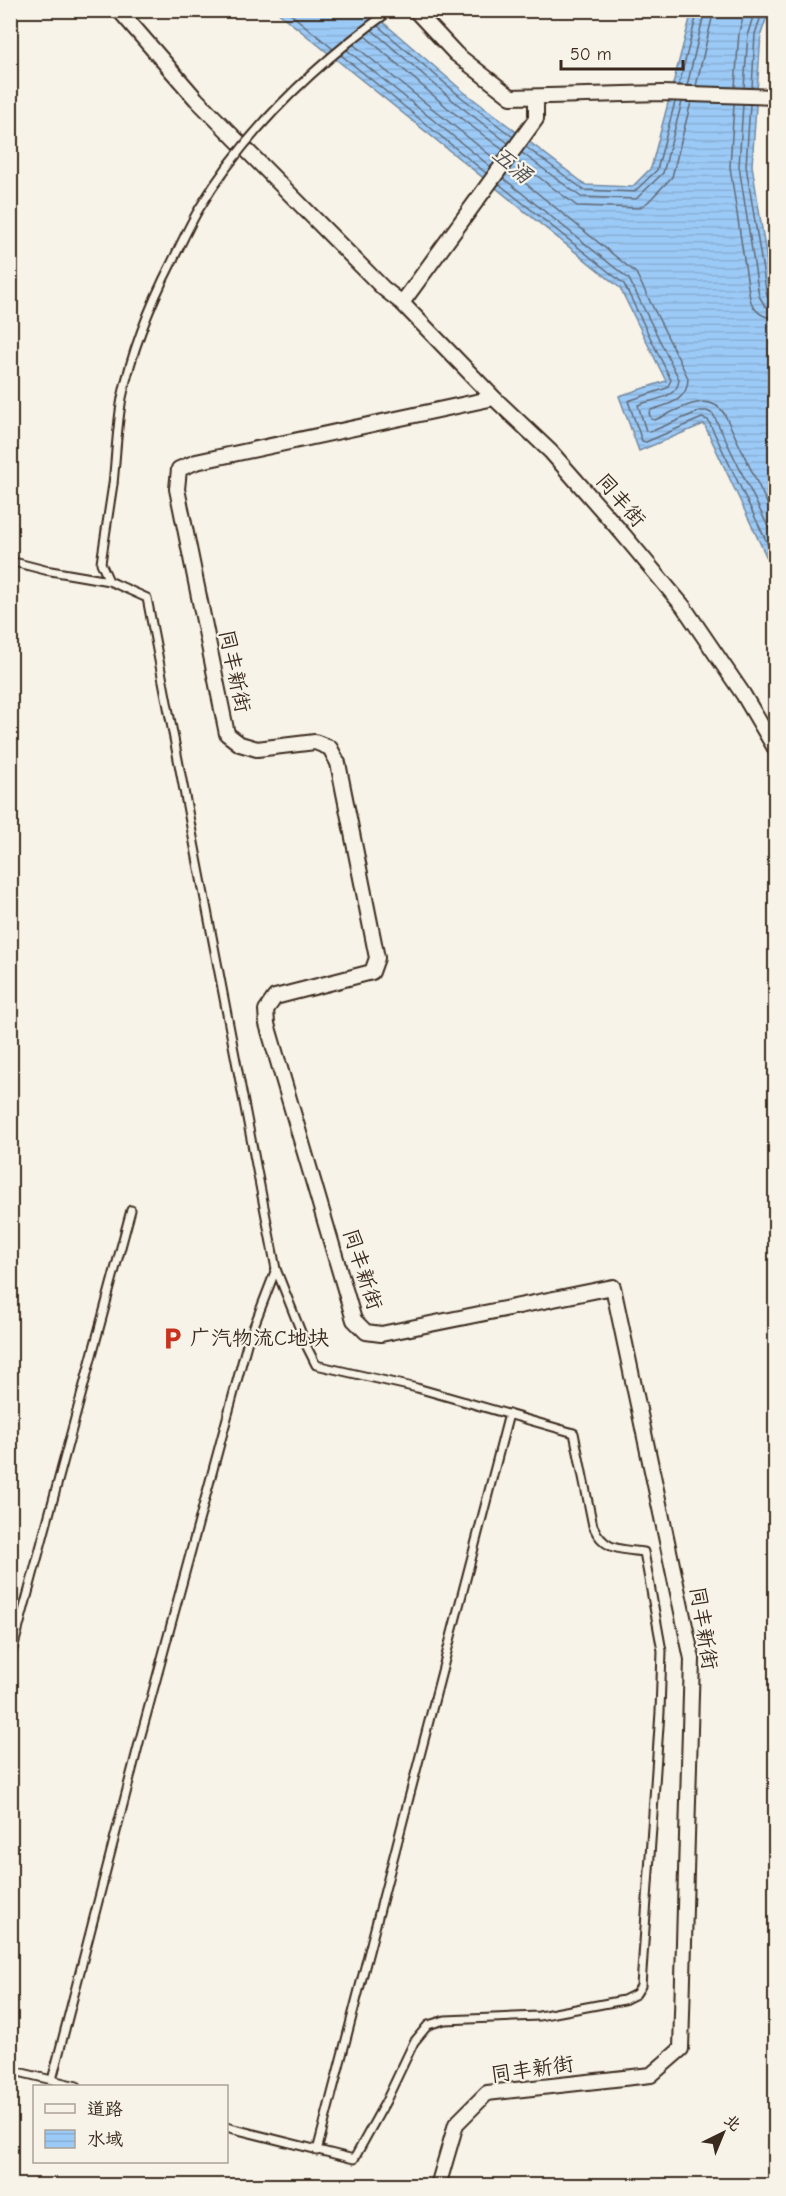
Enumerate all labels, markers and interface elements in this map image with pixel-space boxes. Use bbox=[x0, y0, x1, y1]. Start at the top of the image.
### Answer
scale bar bbox=[561, 33, 682, 71]
text: 50 m bbox=[570, 44, 612, 65]
water label: 五涌 bbox=[487, 141, 538, 190]
street label: 同丰街 bbox=[591, 468, 651, 532]
street label: 同丰新街 bbox=[215, 627, 255, 715]
street label: 同丰新街 bbox=[339, 1225, 387, 1313]
parking icon: 广汽物流C地块 bbox=[159, 1325, 185, 1351]
place label: 广汽物流C地块 bbox=[190, 1326, 329, 1350]
street label: 同丰新街 bbox=[686, 1585, 722, 1671]
street label: 同丰新街 bbox=[489, 2051, 575, 2087]
legend bbox=[33, 2085, 228, 2163]
text: 道路 bbox=[87, 2099, 123, 2120]
north arrow bbox=[693, 2103, 753, 2163]
text: 北 bbox=[721, 2111, 745, 2135]
text: 水域 bbox=[87, 2129, 123, 2150]

